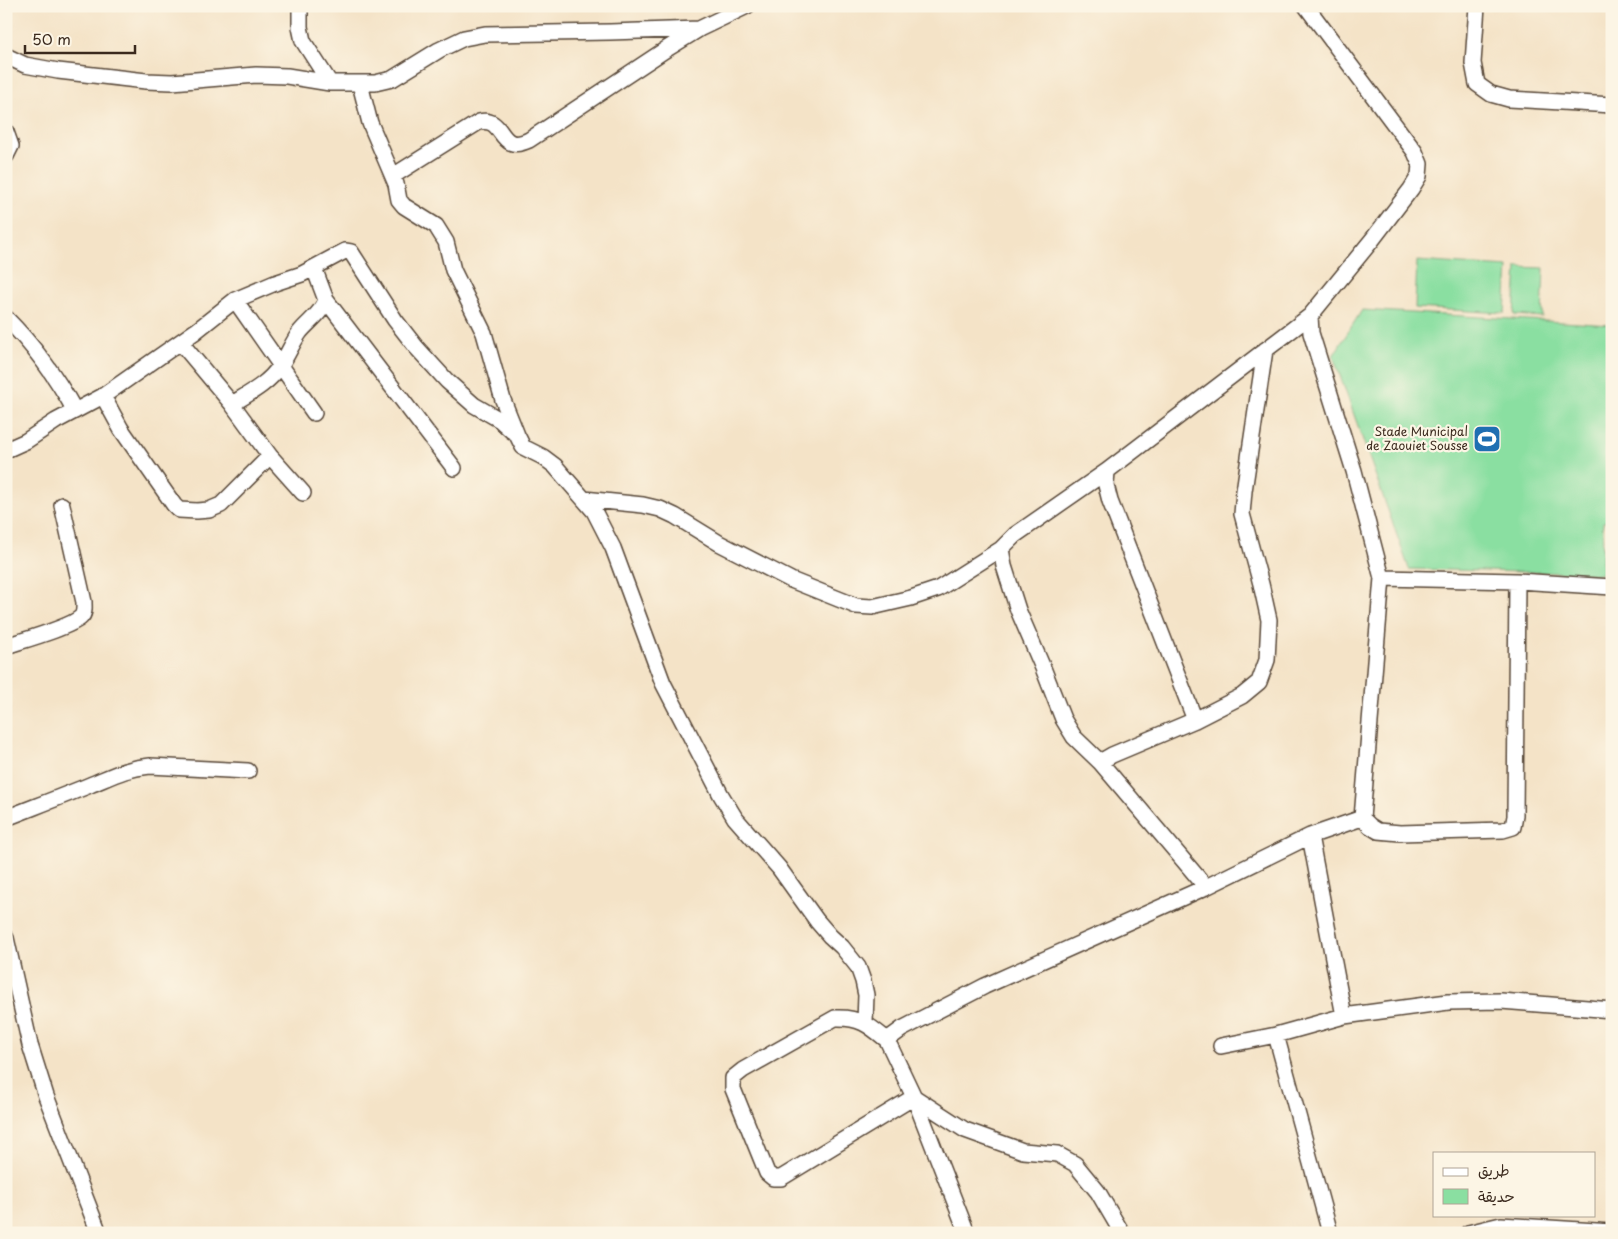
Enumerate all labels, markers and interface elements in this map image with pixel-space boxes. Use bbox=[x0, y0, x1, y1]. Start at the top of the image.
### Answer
scale bar bbox=[25, 22, 135, 54]
text: 50 m bbox=[32, 27, 71, 50]
place label: Stade Municipal de Zaouiet Sousse bbox=[1366, 422, 1468, 454]
sports icon: Stade Municipal de Zaouiet Sousse bbox=[1472, 424, 1502, 454]
legend bbox=[1433, 1152, 1596, 1216]
text: طريق bbox=[1478, 1158, 1510, 1181]
text: حديقة bbox=[1478, 1184, 1515, 1207]

